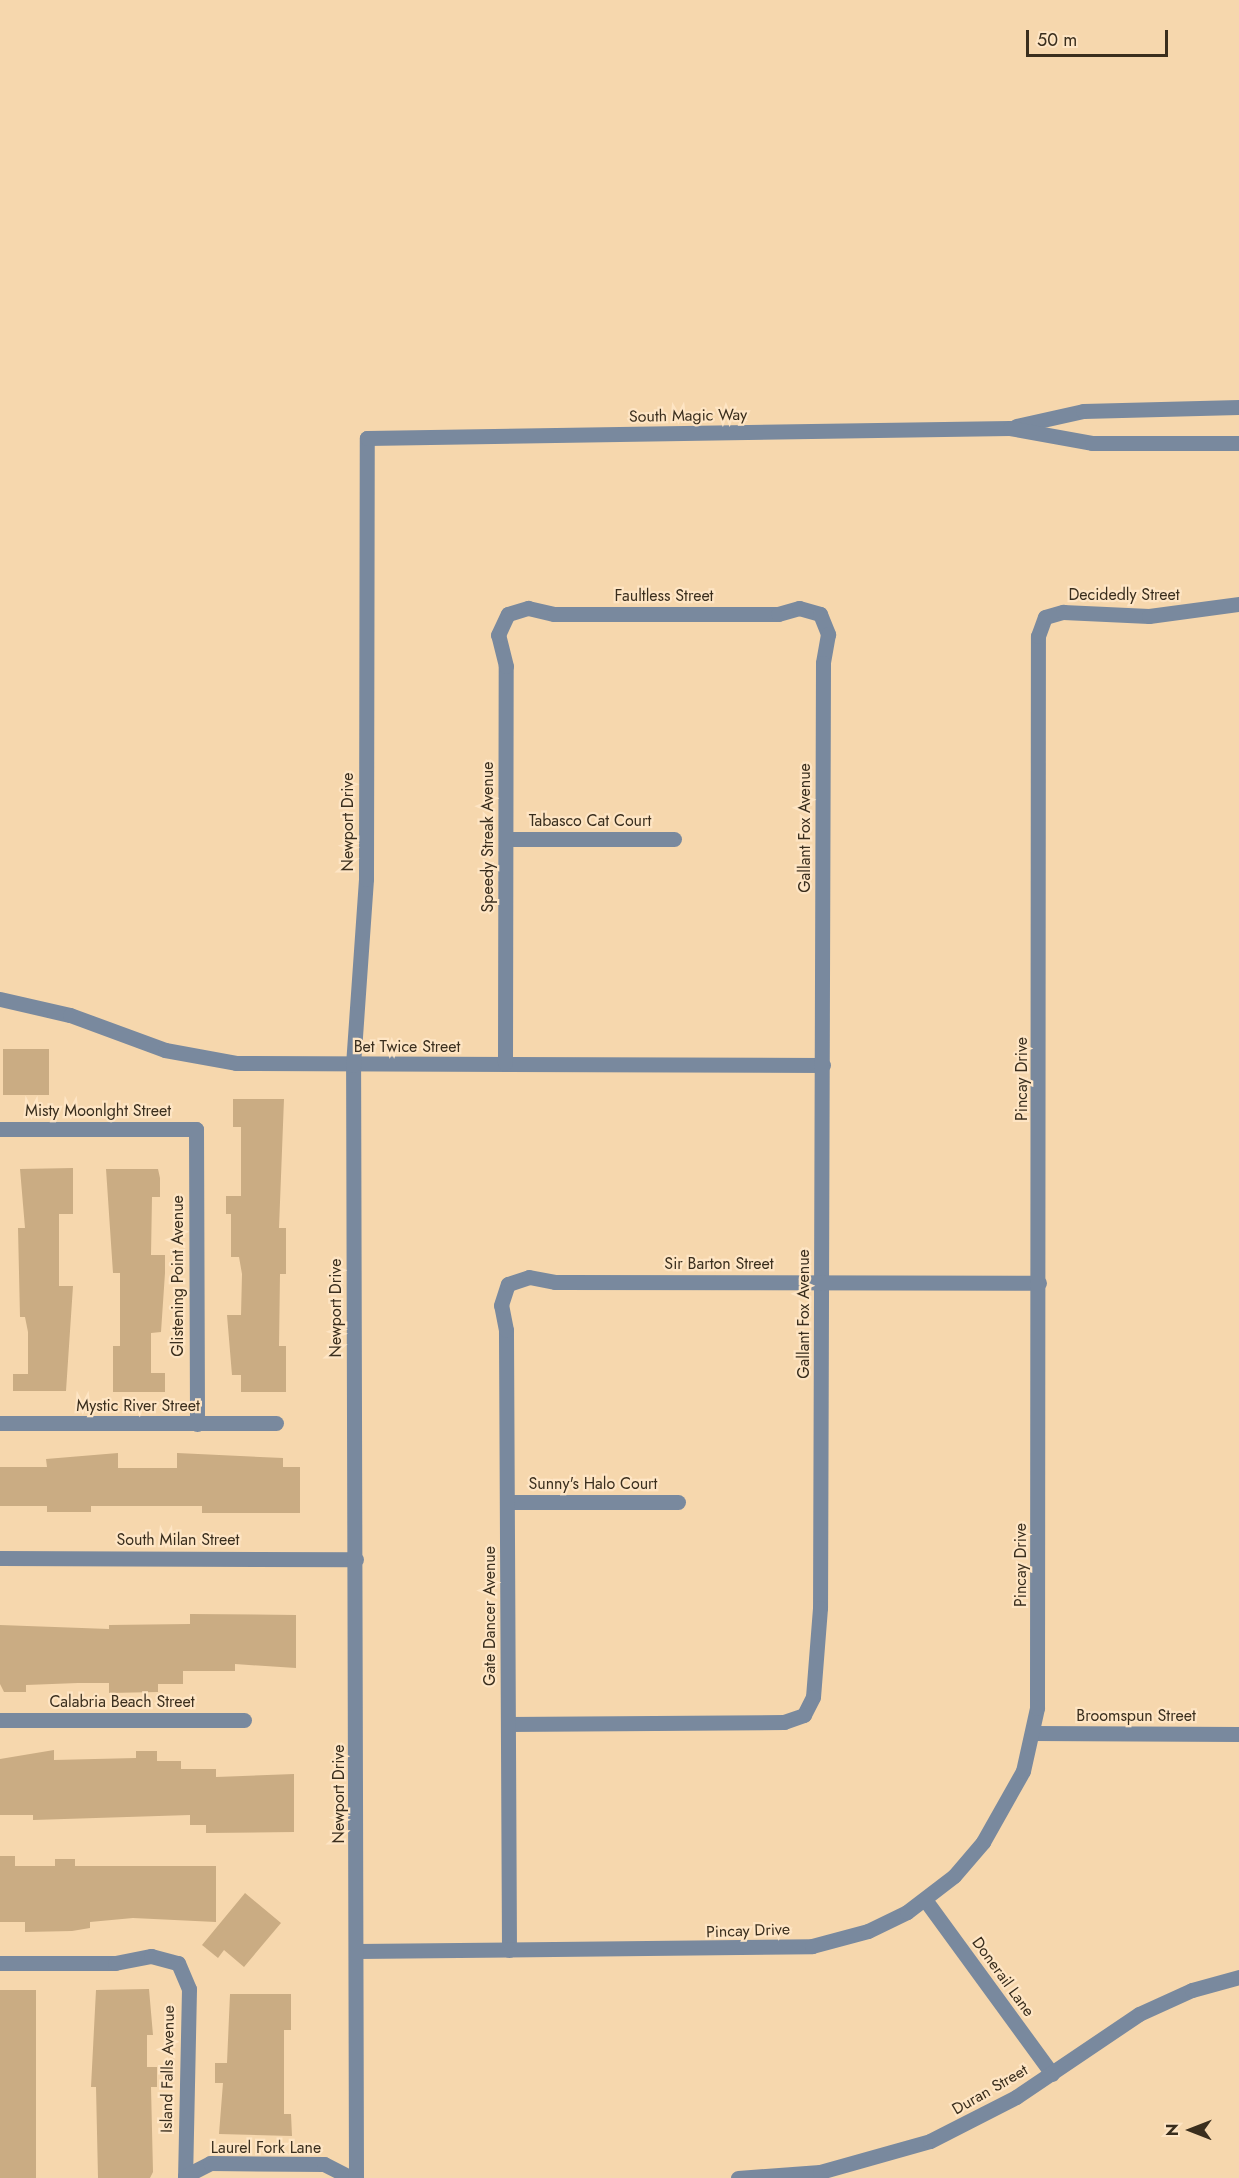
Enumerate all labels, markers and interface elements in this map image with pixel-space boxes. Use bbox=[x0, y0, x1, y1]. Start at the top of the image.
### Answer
scale bar bbox=[1029, 18, 1172, 56]
text: 50 m bbox=[1037, 27, 1077, 53]
street label: South Magic Way bbox=[629, 405, 747, 427]
street label: Decidedly Street bbox=[1068, 585, 1180, 605]
street label: Faultless Street bbox=[615, 586, 713, 606]
street label: Speedy Streak Avenue bbox=[478, 762, 498, 912]
street label: Gallant Fox Avenue bbox=[795, 763, 815, 893]
street label: Newport Drive bbox=[338, 773, 358, 871]
street label: Tabasco Cat Court bbox=[529, 811, 651, 831]
street label: Bet Twice Street bbox=[354, 1037, 460, 1057]
street label: Pincay Drive bbox=[1012, 1037, 1032, 1121]
street label: Misty Moonlght Street bbox=[25, 1101, 171, 1121]
street label: Glistening Point Avenue bbox=[168, 1195, 188, 1357]
street label: Gallant Fox Avenue bbox=[794, 1249, 814, 1379]
street label: Sir Barton Street bbox=[664, 1254, 774, 1274]
street label: Newport Drive bbox=[326, 1259, 346, 1357]
street label: Mystic River Street bbox=[76, 1396, 200, 1416]
street label: Sunny's Halo Court bbox=[529, 1474, 657, 1494]
street label: Pincay Drive bbox=[1011, 1523, 1031, 1607]
street label: South Milan Street bbox=[117, 1530, 239, 1550]
street label: Gate Dancer Avenue bbox=[480, 1546, 500, 1686]
street label: Calabria Beach Street bbox=[49, 1692, 195, 1712]
street label: Broomspun Street bbox=[1076, 1706, 1196, 1726]
street label: Newport Drive bbox=[329, 1745, 349, 1843]
street label: Pincay Drive bbox=[706, 1920, 790, 1942]
street label: Donerail Lane bbox=[968, 1933, 1038, 2021]
street label: Island Falls Avenue bbox=[157, 2005, 179, 2133]
street label: Duran Street bbox=[949, 2061, 1031, 2119]
north arrow bbox=[1161, 2100, 1221, 2160]
text: N bbox=[1161, 2124, 1184, 2136]
street label: Laurel Fork Lane bbox=[211, 2138, 321, 2158]

